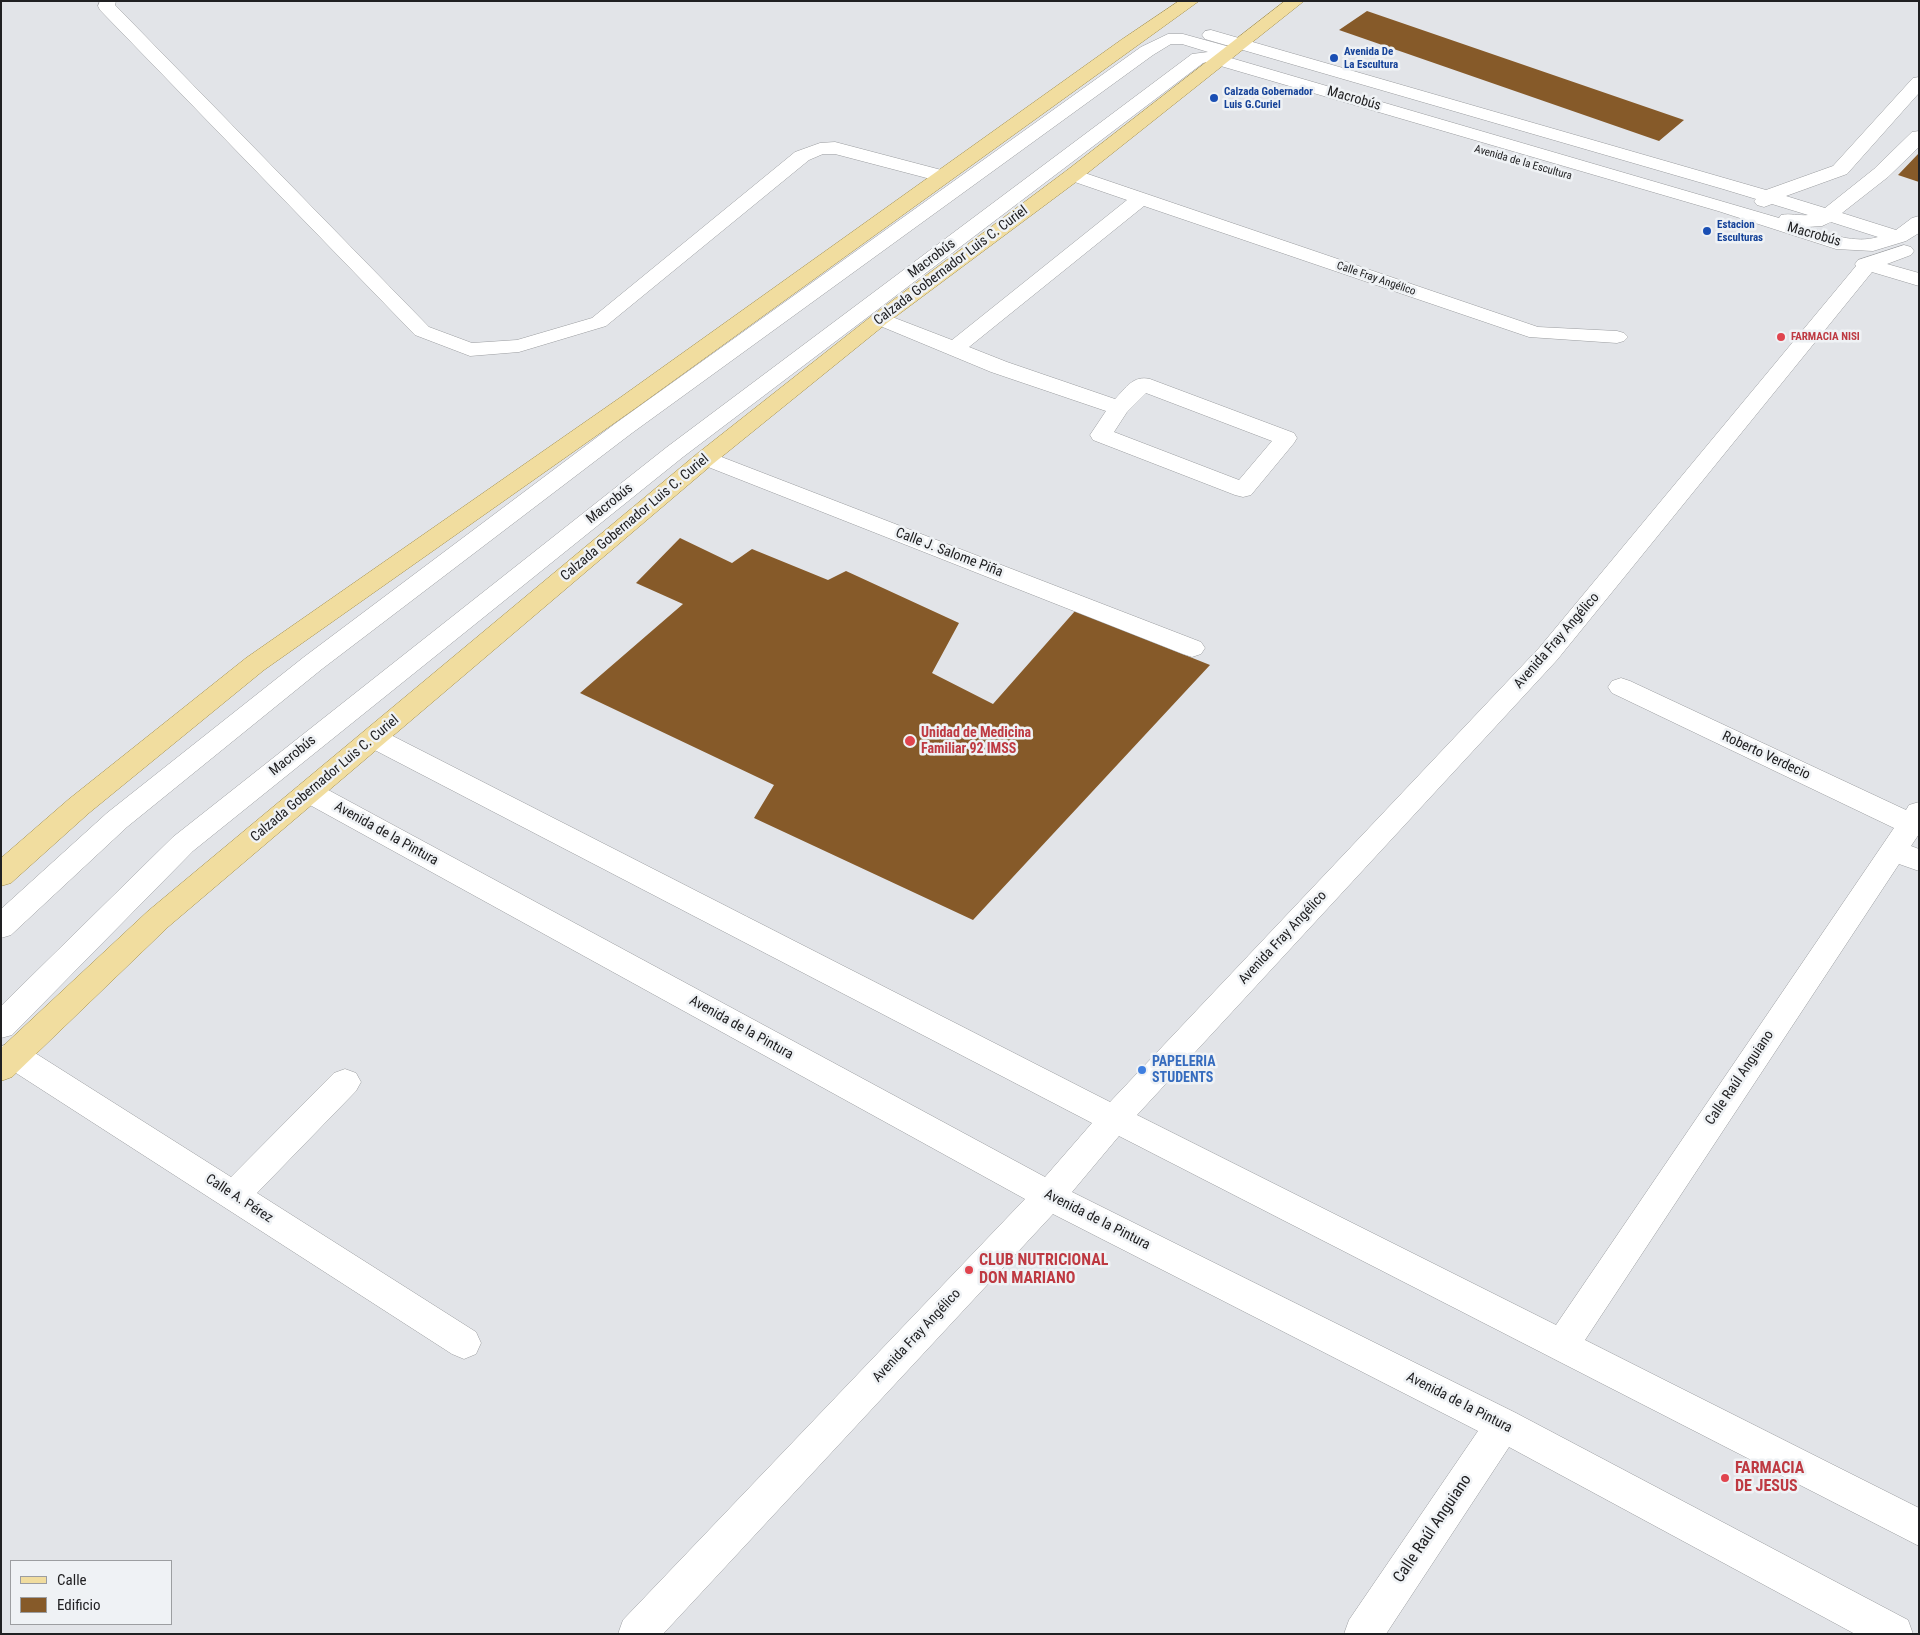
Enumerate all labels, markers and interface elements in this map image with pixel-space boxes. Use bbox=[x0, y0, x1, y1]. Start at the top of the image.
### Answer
place label: Avenida De La Escultura bbox=[1344, 45, 1398, 71]
marker: Avenida De La Escultura bbox=[1328, 52, 1340, 64]
street label: Macrobús bbox=[1325, 83, 1383, 115]
place label: Calzada Gobernador Luis G.Curiel bbox=[1224, 85, 1313, 111]
marker: Calzada Gobernador Luis G.Curiel bbox=[1208, 92, 1220, 104]
street label: Avenida de la Escultura bbox=[1473, 143, 1573, 183]
street label: Calzada Gobernador Luis C. Curiel bbox=[871, 203, 1031, 329]
place label: Estacion Esculturas bbox=[1717, 218, 1763, 244]
street label: Macrobús bbox=[1785, 219, 1843, 251]
marker: Estacion Esculturas bbox=[1701, 225, 1713, 237]
street label: Macrobús bbox=[905, 236, 959, 282]
street label: Calle Fray Angélico bbox=[1335, 259, 1417, 299]
place label: FARMACIA NISI bbox=[1791, 330, 1860, 344]
marker: FARMACIA NISI bbox=[1775, 331, 1787, 343]
street label: Calzada Gobernador Luis C. Curiel bbox=[557, 451, 713, 585]
street label: Macrobús bbox=[583, 480, 637, 528]
street label: Calle J. Salome Piña bbox=[893, 525, 1005, 581]
street label: Avenida Fray Angélico bbox=[1511, 590, 1603, 692]
street label: Calzada Gobernador Luis C. Curiel bbox=[247, 712, 403, 846]
place label: Unidad de Medicina Familiar 92 IMSS bbox=[921, 725, 1031, 758]
street label: Roberto Verdecio bbox=[1719, 728, 1813, 784]
street label: Macrobús bbox=[266, 732, 320, 780]
marker: Unidad de Medicina Familiar 92 IMSS bbox=[903, 734, 917, 748]
street label: Avenida de la Pintura bbox=[331, 798, 441, 870]
street label: Avenida Fray Angélico bbox=[1235, 888, 1331, 988]
street label: Avenida de la Pintura bbox=[686, 992, 796, 1064]
street label: Calle Raúl Anguiano bbox=[1702, 1028, 1778, 1128]
place label: PAPELERIA STUDENTS bbox=[1152, 1054, 1216, 1086]
marker: PAPELERIA STUDENTS bbox=[1136, 1064, 1148, 1076]
street label: Calle A. Pérez bbox=[202, 1171, 276, 1227]
street label: Avenida de la Pintura bbox=[1041, 1186, 1153, 1254]
place label: CLUB NUTRICIONAL DON MARIANO bbox=[979, 1251, 1108, 1289]
marker: CLUB NUTRICIONAL DON MARIANO bbox=[963, 1264, 975, 1276]
street label: Avenida Fray Angélico bbox=[869, 1286, 965, 1386]
street label: Avenida de la Pintura bbox=[1403, 1369, 1515, 1437]
place label: FARMACIA DE JESUS bbox=[1735, 1459, 1804, 1497]
street label: Calle Raúl Anguiano bbox=[1390, 1471, 1476, 1587]
marker: FARMACIA DE JESUS bbox=[1719, 1472, 1731, 1484]
legend bbox=[10, 1560, 172, 1625]
text: Calle bbox=[57, 1571, 87, 1589]
text: Edificio bbox=[57, 1596, 100, 1614]

